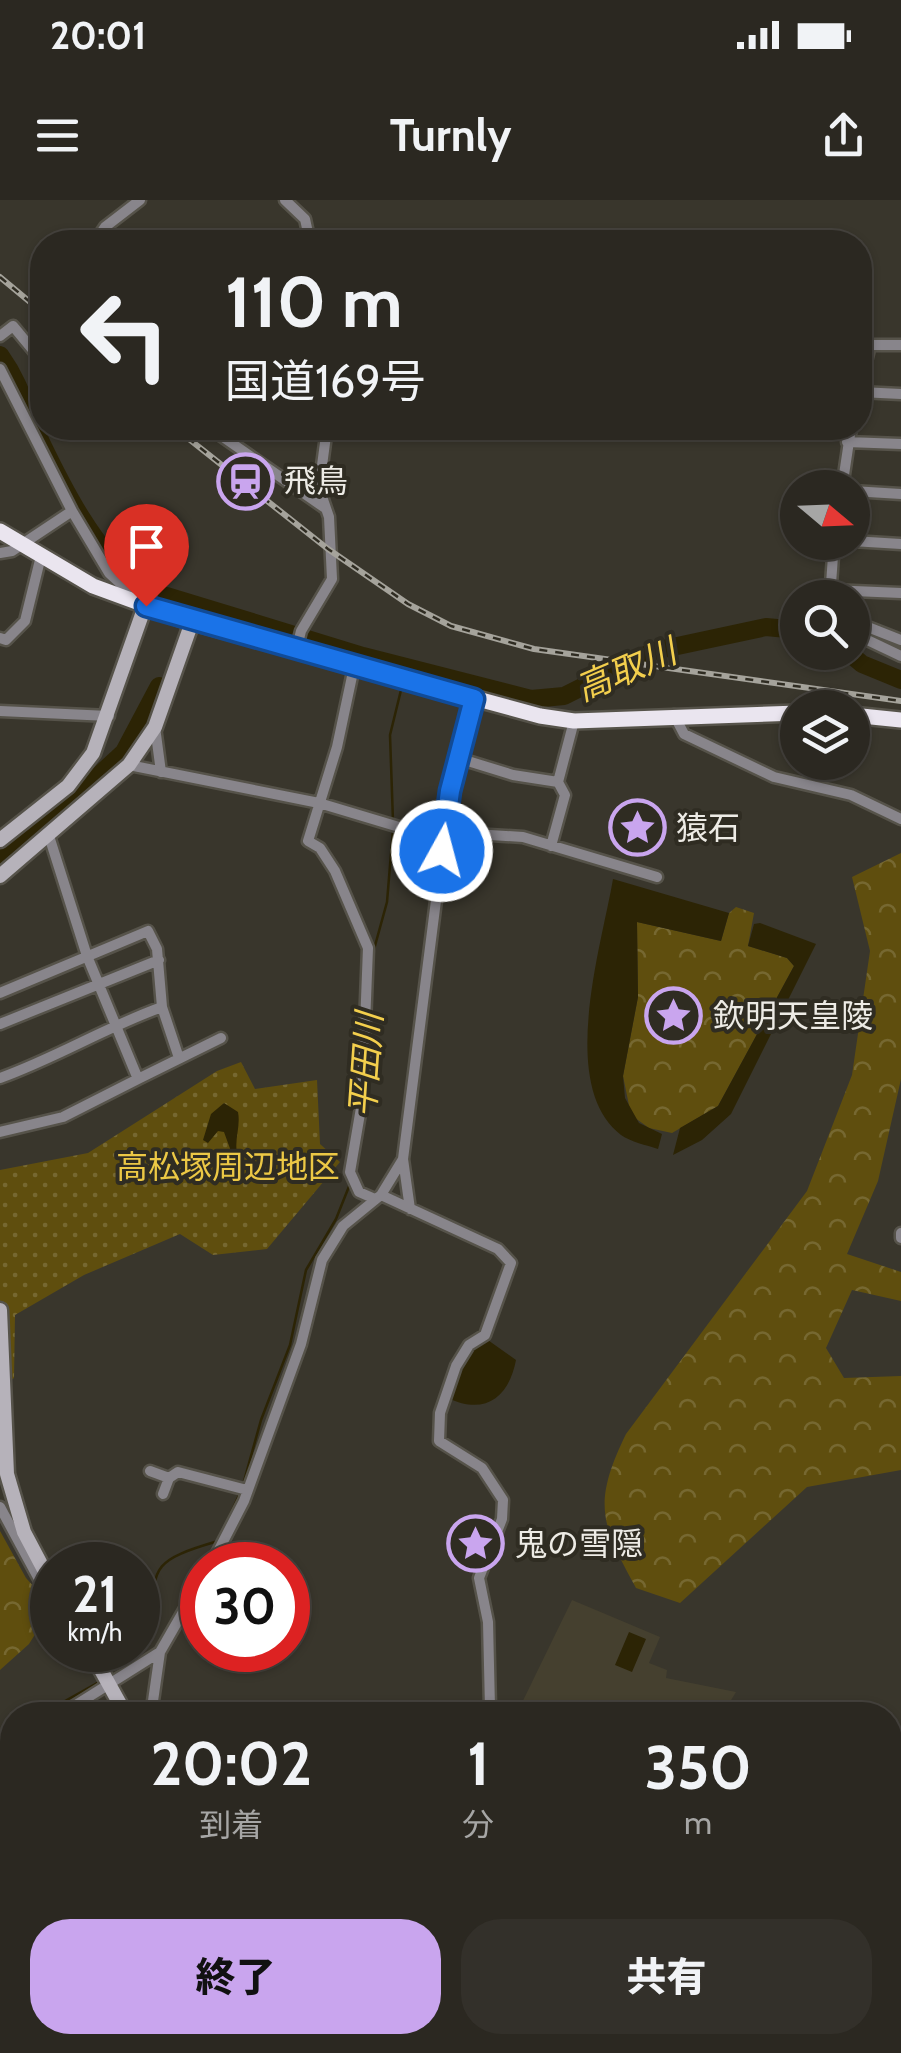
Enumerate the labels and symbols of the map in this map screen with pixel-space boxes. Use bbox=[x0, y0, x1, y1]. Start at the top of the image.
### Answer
station icon: 飛鳥 bbox=[215, 451, 275, 511]
place label: 飛鳥 bbox=[284, 461, 348, 500]
north arrow bbox=[780, 470, 870, 560]
pin bbox=[104, 504, 189, 607]
water label: 高取川 bbox=[569, 628, 686, 710]
place icon: 猿石 bbox=[607, 798, 667, 858]
position arrow bbox=[390, 799, 494, 903]
place label: 猿石 bbox=[676, 808, 740, 847]
place icon: 欽明天皇陵 bbox=[644, 986, 704, 1046]
place label: 欽明天皇陵 bbox=[713, 996, 873, 1035]
water label: 平田川 bbox=[340, 1007, 391, 1119]
park label: 高松塚周辺地区 bbox=[116, 1147, 340, 1186]
place icon: 鬼の雪隠 bbox=[446, 1514, 506, 1574]
place label: 鬼の雪隠 bbox=[515, 1524, 643, 1563]
speed limit sign: 30 bbox=[180, 1542, 310, 1672]

